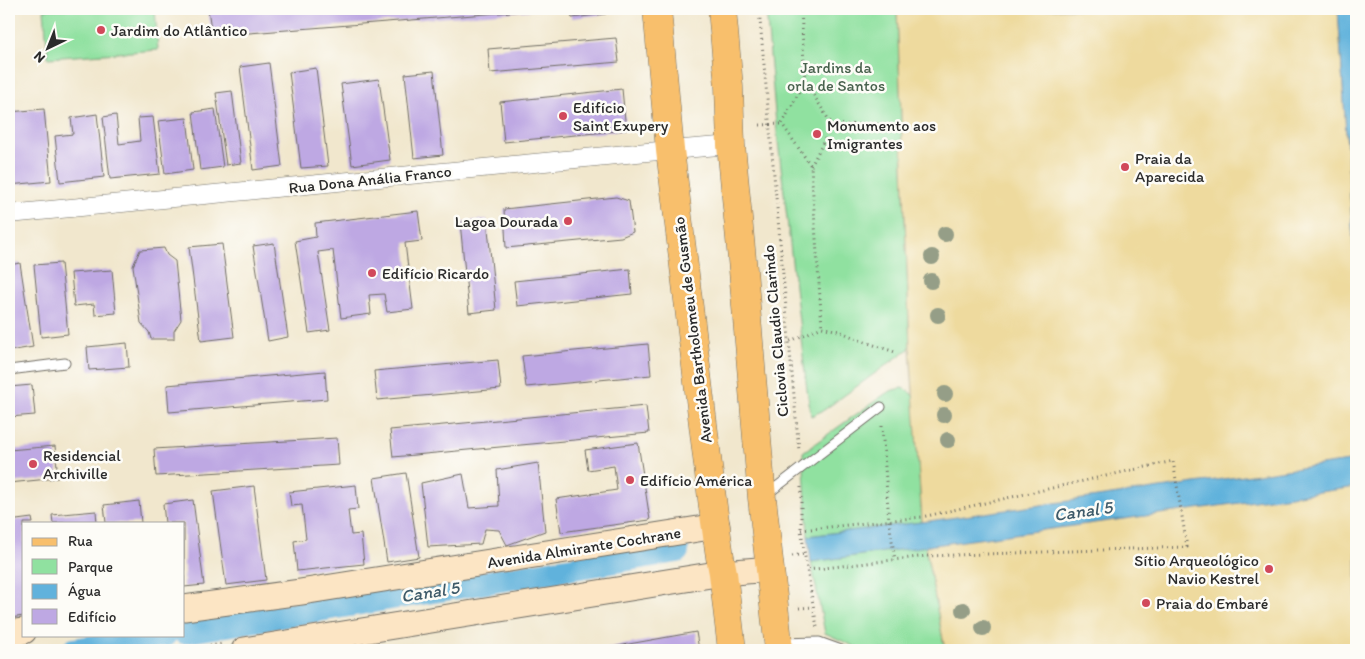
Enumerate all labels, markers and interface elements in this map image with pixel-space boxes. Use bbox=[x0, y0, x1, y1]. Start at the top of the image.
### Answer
place label: Jardim do Atlântico bbox=[111, 21, 247, 40]
north arrow bbox=[22, 22, 72, 72]
marker: Jardim do Atlântico bbox=[95, 24, 107, 36]
text: N bbox=[30, 48, 49, 67]
park label: Jardins da orla de Santos bbox=[787, 58, 885, 95]
place label: Edifício Saint Exupery bbox=[573, 98, 669, 135]
marker: Edifício Saint Exupery bbox=[557, 110, 569, 122]
place label: Monumento aos Imigrantes bbox=[827, 116, 936, 153]
marker: Monumento aos Imigrantes bbox=[811, 128, 823, 140]
place label: Praia da Aparecida bbox=[1135, 149, 1205, 186]
street label: Rua Dona Anália Franco bbox=[288, 161, 452, 198]
marker: Praia da Aparecida bbox=[1119, 161, 1131, 173]
place label: Lagoa Dourada bbox=[455, 212, 559, 231]
marker: Lagoa Dourada bbox=[562, 215, 574, 227]
street label: Avenida Bartholomeu de Gusmão bbox=[669, 216, 716, 444]
street label: Ciclovia Claudio Clarindo bbox=[759, 244, 792, 418]
place label: Edifício Ricardo bbox=[382, 264, 489, 283]
marker: Edifício Ricardo bbox=[366, 267, 378, 279]
place label: Residencial Archiville bbox=[43, 446, 121, 483]
marker: Residencial Archiville bbox=[27, 458, 39, 470]
place label: Edifício América bbox=[640, 471, 752, 490]
marker: Edifício América bbox=[624, 474, 636, 486]
water label: Canal 5 bbox=[1052, 496, 1115, 526]
legend bbox=[22, 522, 185, 636]
street label: Avenida Almirante Cochrane bbox=[486, 523, 683, 572]
text: Rua bbox=[68, 532, 93, 550]
place label: Sítio Arqueológico Navio Kestrel bbox=[1134, 551, 1259, 588]
text: Parque bbox=[68, 558, 113, 576]
marker: Sítio Arqueológico Navio Kestrel bbox=[1263, 563, 1275, 575]
water label: Canal 5 bbox=[399, 576, 462, 607]
text: Água bbox=[68, 582, 102, 600]
place label: Praia do Embaré bbox=[1156, 594, 1268, 613]
marker: Praia do Embaré bbox=[1140, 597, 1152, 609]
text: Edifício bbox=[68, 608, 116, 626]

